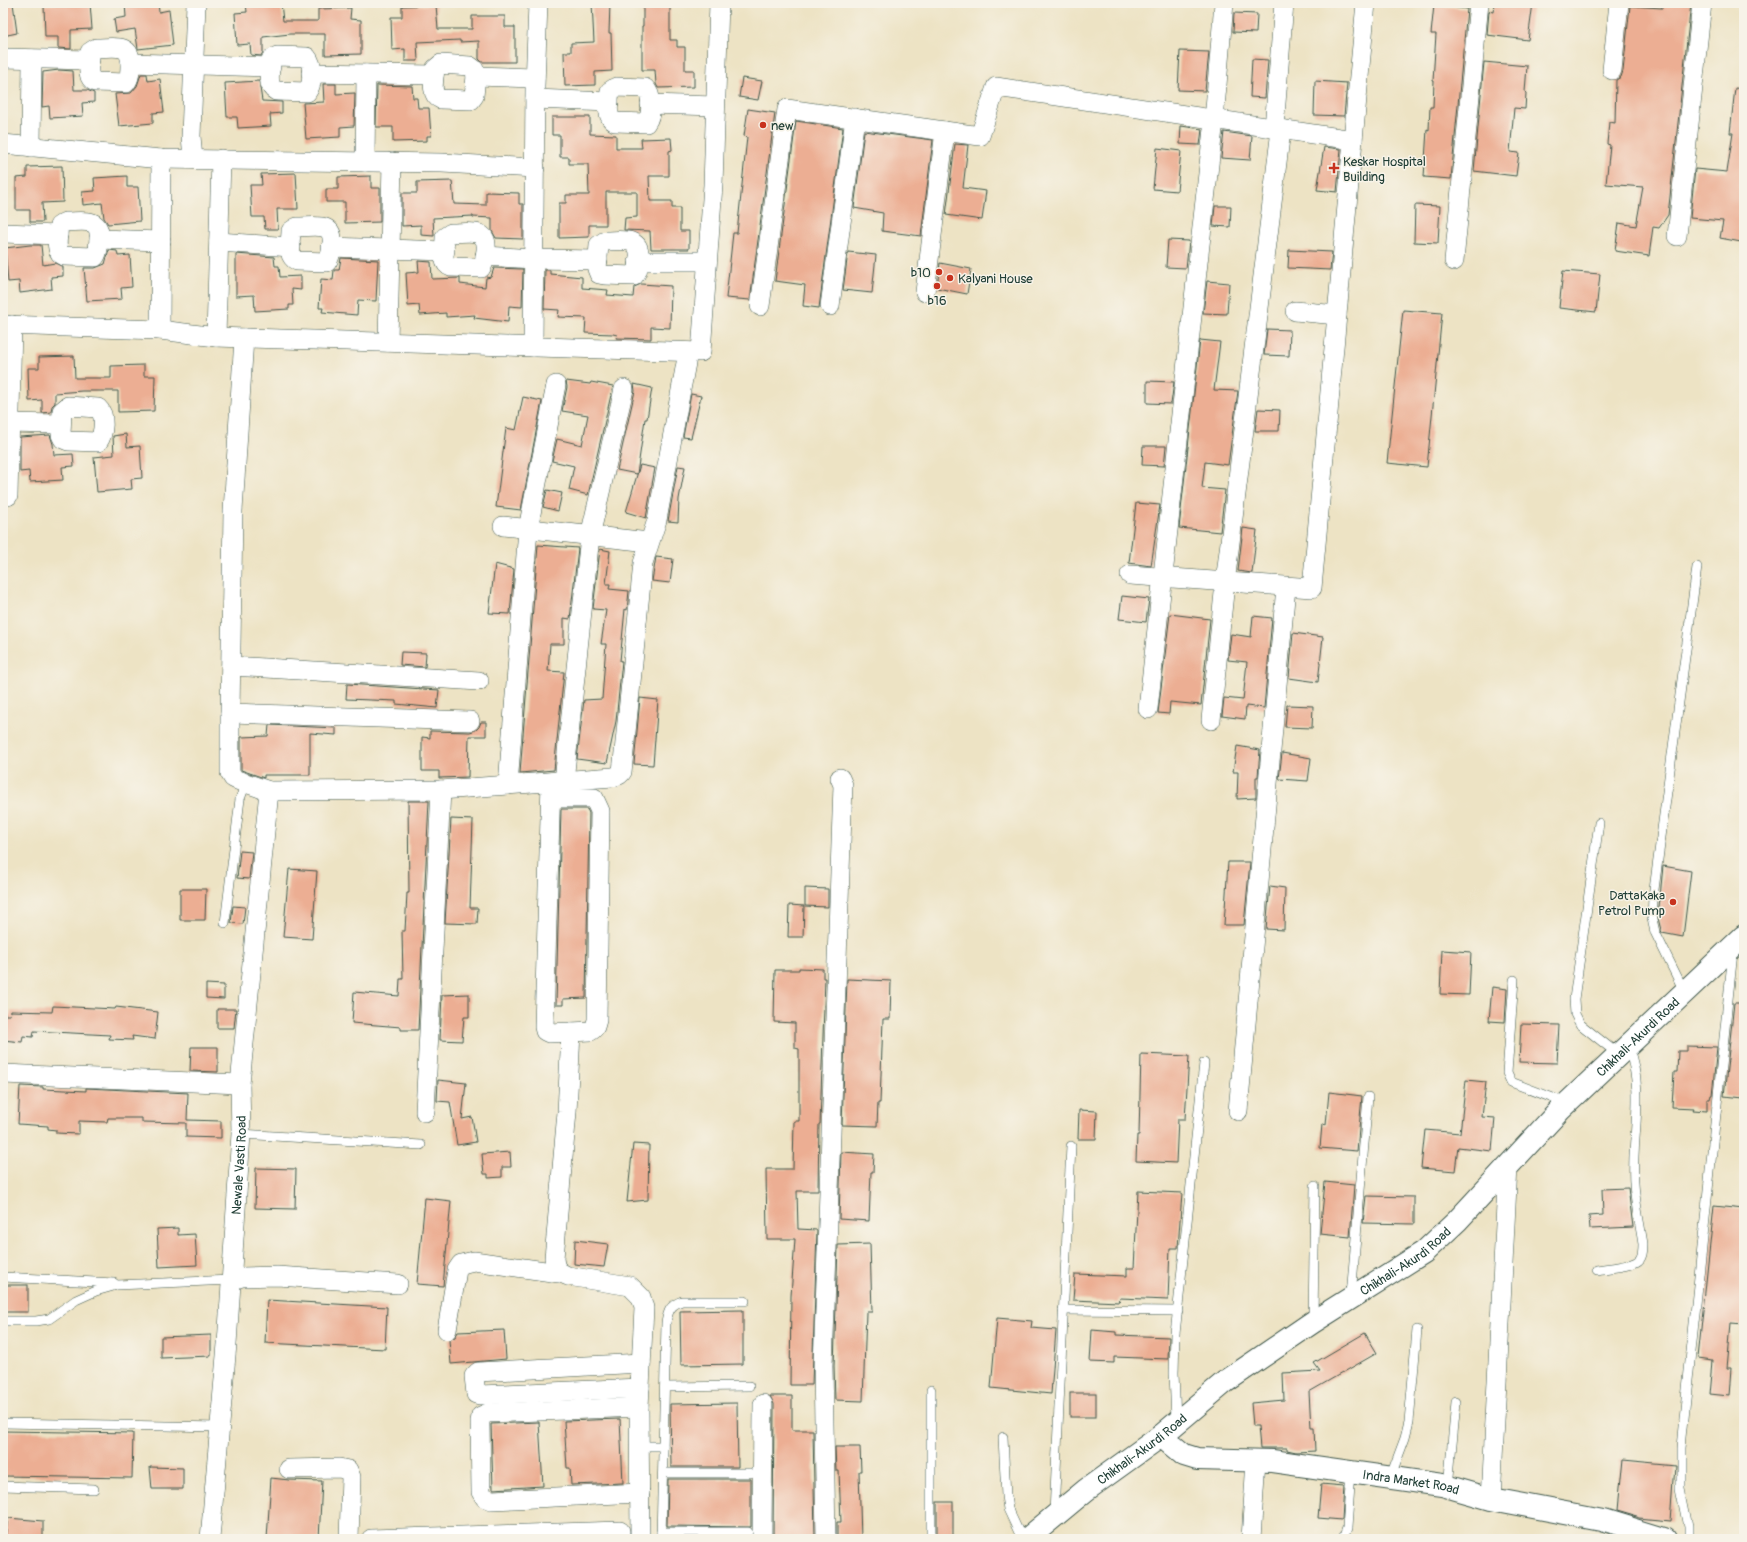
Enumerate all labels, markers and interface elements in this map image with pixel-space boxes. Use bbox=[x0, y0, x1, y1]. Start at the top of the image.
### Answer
place label: new bbox=[771, 118, 794, 134]
marker: new bbox=[758, 120, 768, 130]
place label: Keskar Hospital Building bbox=[1343, 154, 1426, 185]
marker: Keskar Hospital Building bbox=[1328, 162, 1340, 174]
place label: b10 bbox=[911, 265, 931, 281]
marker: b10 bbox=[934, 267, 944, 277]
place label: Kalyani House bbox=[958, 271, 1033, 287]
marker: Kalyani House bbox=[945, 273, 955, 283]
marker: b16 bbox=[932, 281, 942, 291]
place label: b16 bbox=[927, 293, 947, 309]
place label: DattaKaka Petrol Pump bbox=[1598, 888, 1665, 919]
marker: DattaKaka Petrol Pump bbox=[1668, 897, 1678, 907]
street label: Chikhali-Akurdi Road bbox=[1593, 994, 1683, 1080]
street label: Newale Vasti Road bbox=[229, 1115, 250, 1215]
street label: Chikhali-Akurdi Road bbox=[1357, 1224, 1455, 1300]
street label: Chikhali-Akurdi Road bbox=[1094, 1411, 1191, 1488]
street label: Indra Market Road bbox=[1361, 1467, 1461, 1499]

